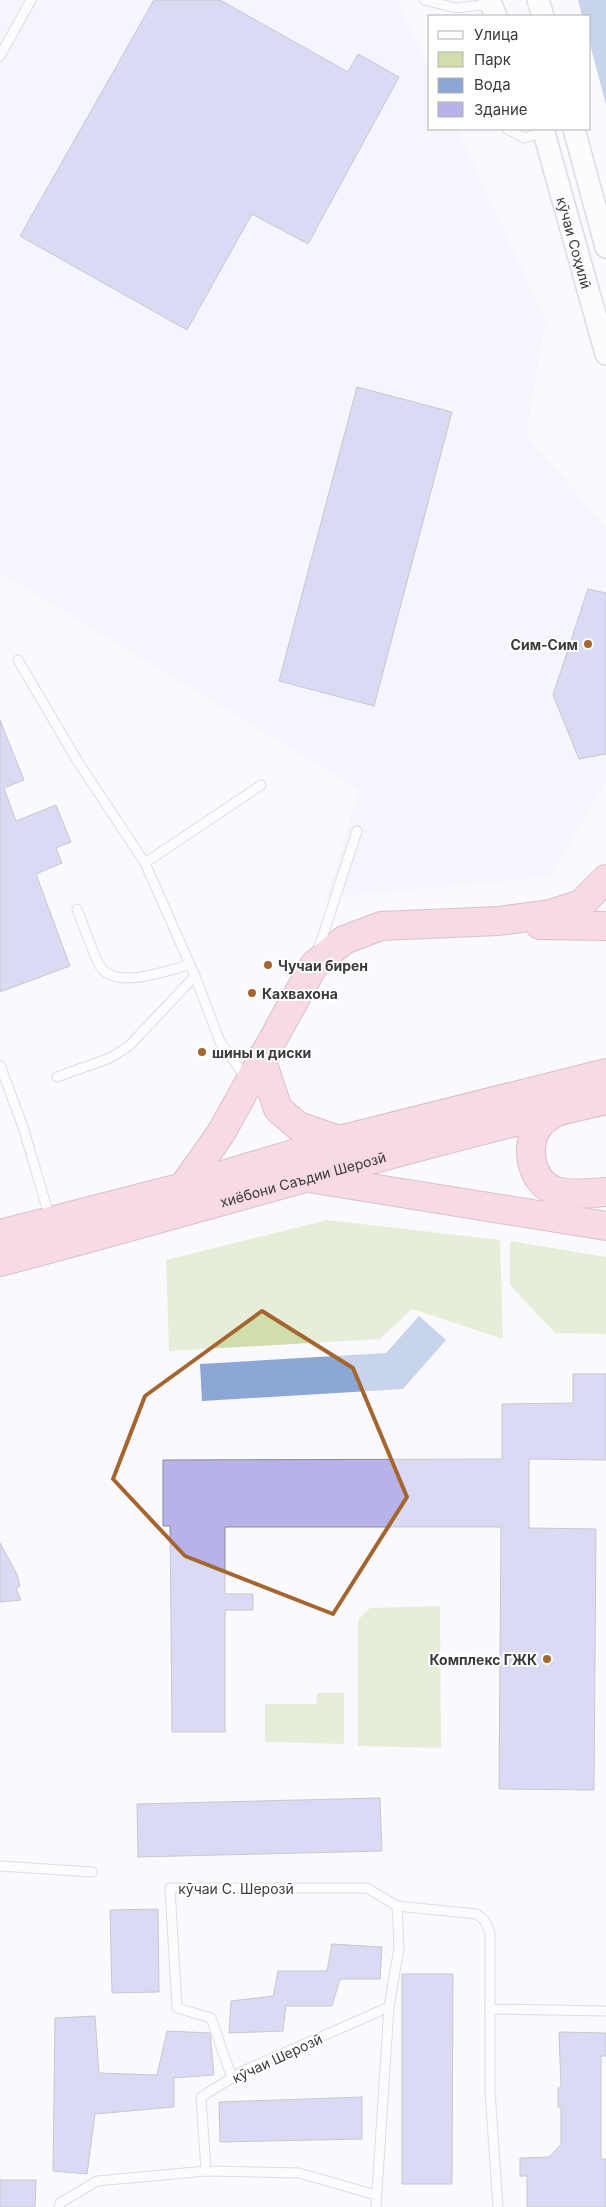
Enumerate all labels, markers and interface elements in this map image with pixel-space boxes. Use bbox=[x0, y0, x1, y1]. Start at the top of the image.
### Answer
legend bbox=[428, 15, 591, 130]
text: Улица bbox=[474, 25, 518, 44]
text: Парк bbox=[474, 50, 511, 69]
text: Вода bbox=[474, 75, 511, 94]
text: Здание bbox=[474, 100, 528, 119]
street label: кӯчаи Соҳилӣ bbox=[554, 195, 596, 290]
place label: Сим-Сим bbox=[511, 636, 578, 653]
marker: Сим-Сим bbox=[582, 638, 594, 650]
place label: Чучаи бирен bbox=[278, 957, 368, 974]
marker: Чучаи бирен bbox=[262, 959, 274, 971]
place label: Кахвахона bbox=[262, 985, 338, 1002]
marker: Кахвахона bbox=[246, 987, 258, 999]
place label: шины и диски bbox=[212, 1044, 311, 1061]
marker: шины и диски bbox=[196, 1046, 208, 1058]
street label: хиёбони Саъдии Шерозӣ bbox=[218, 1148, 388, 1210]
place label: Комплекс ГЖК bbox=[430, 1651, 537, 1668]
marker: Комплекс ГЖК bbox=[541, 1653, 553, 1665]
street label: кӯчаи С. Шерозӣ bbox=[178, 1880, 294, 1897]
street label: кӯчаи Шерозӣ bbox=[229, 2030, 325, 2086]

